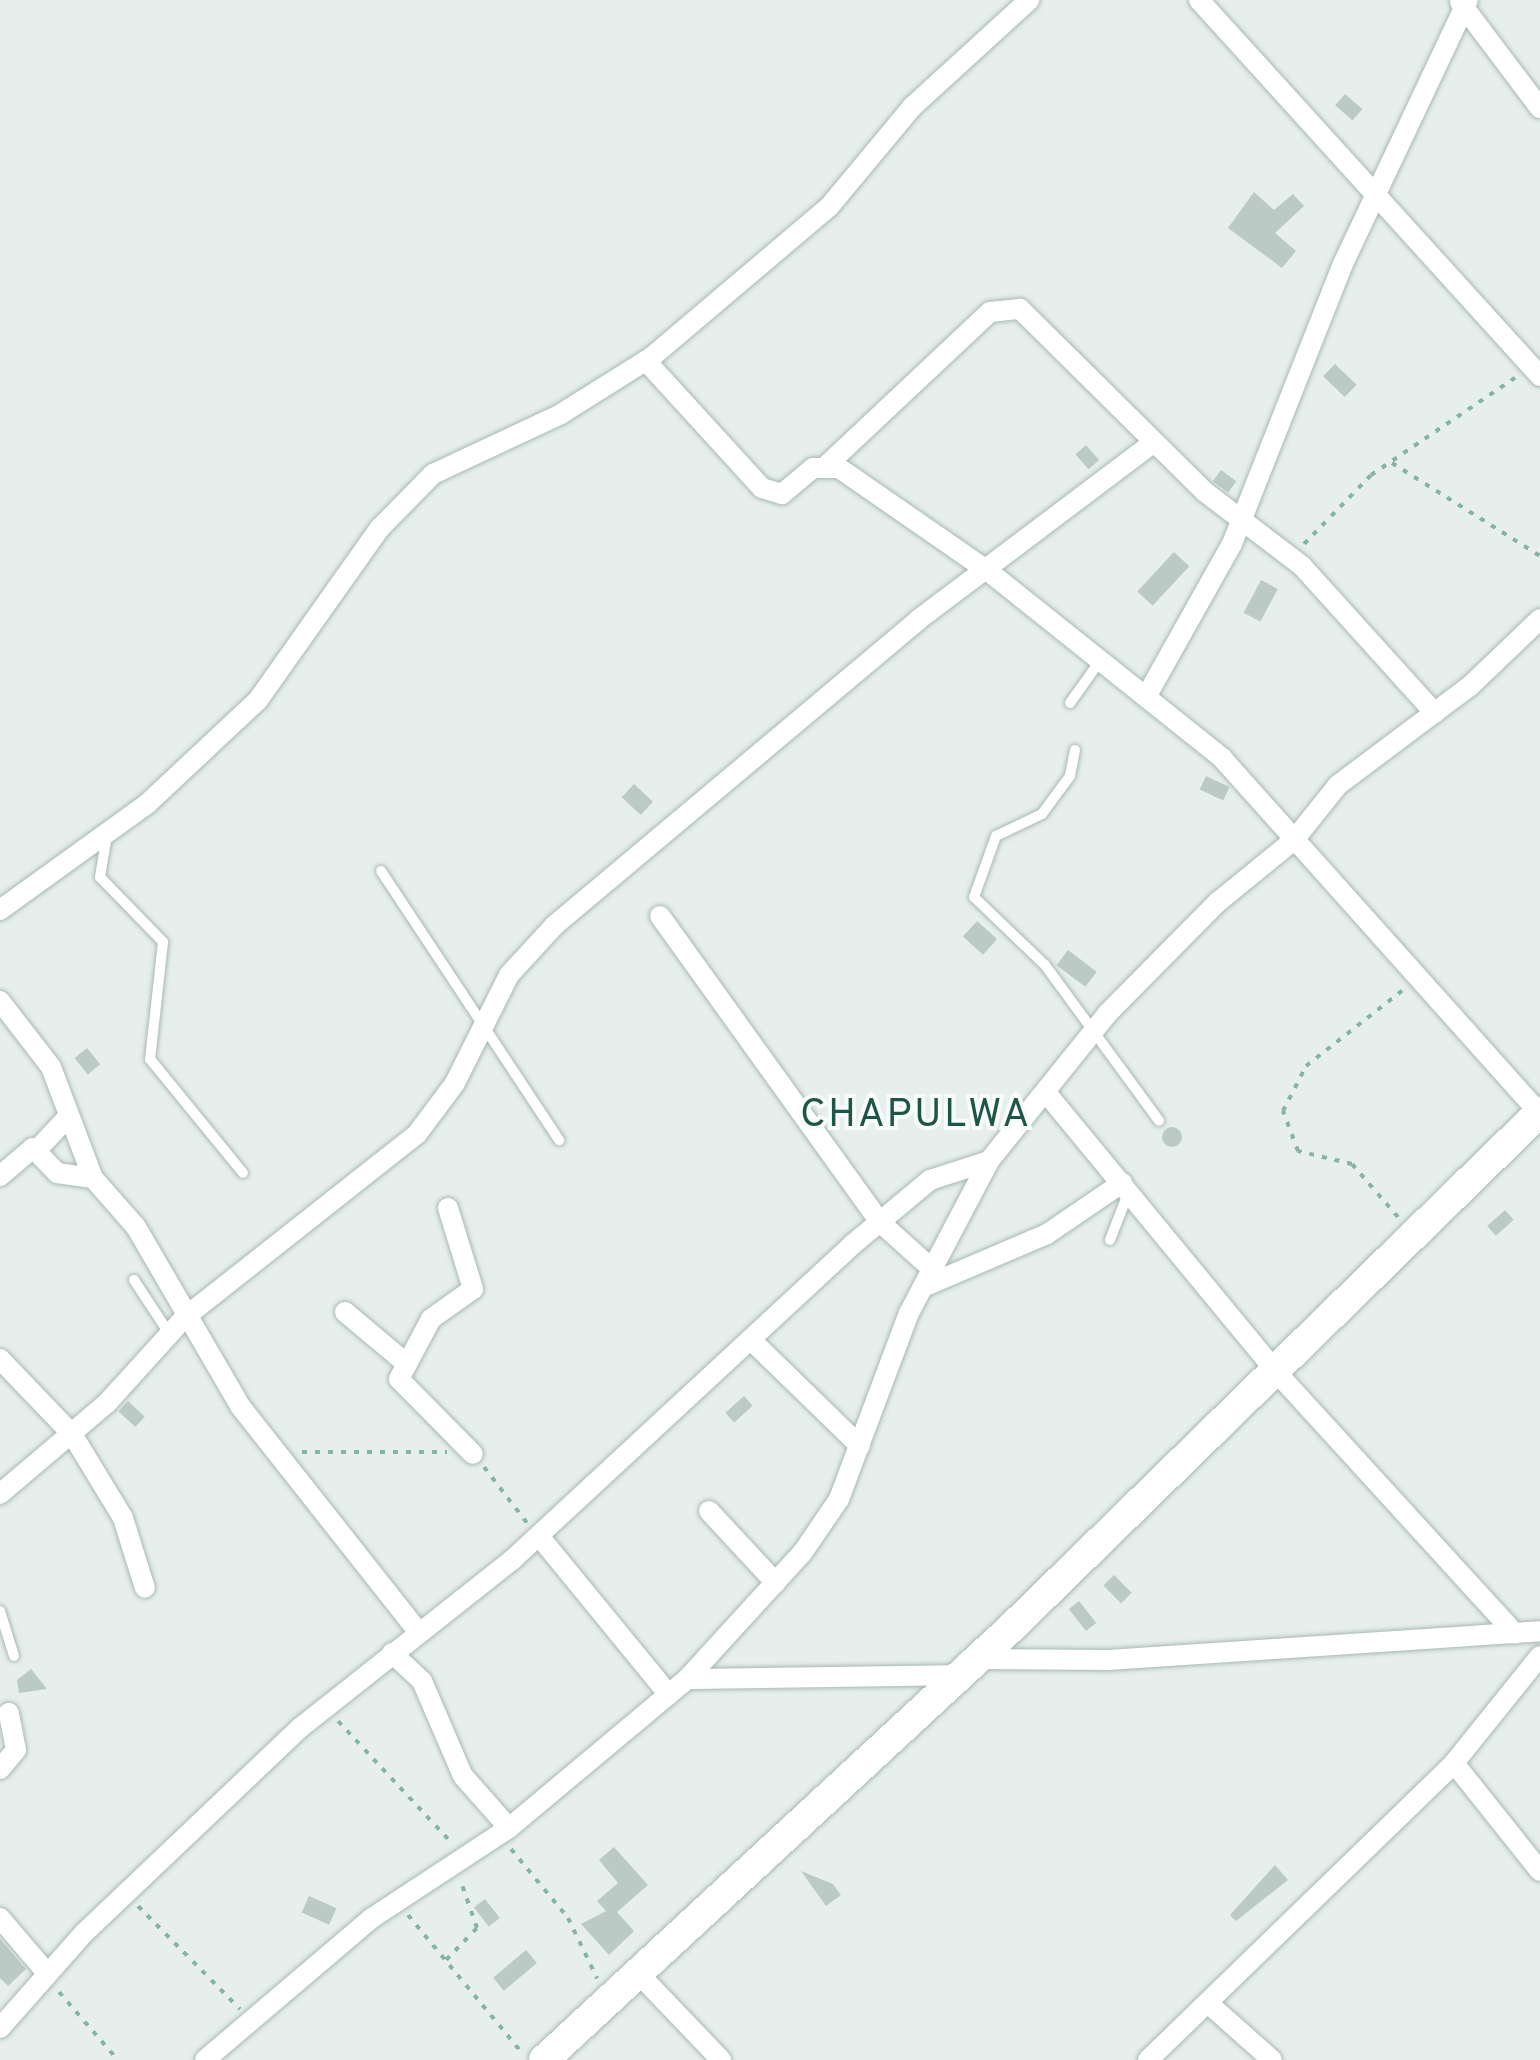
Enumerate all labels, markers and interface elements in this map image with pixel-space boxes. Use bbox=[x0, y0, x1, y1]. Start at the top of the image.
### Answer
district label: CHAPULWA bbox=[800, 1092, 1032, 1140]

